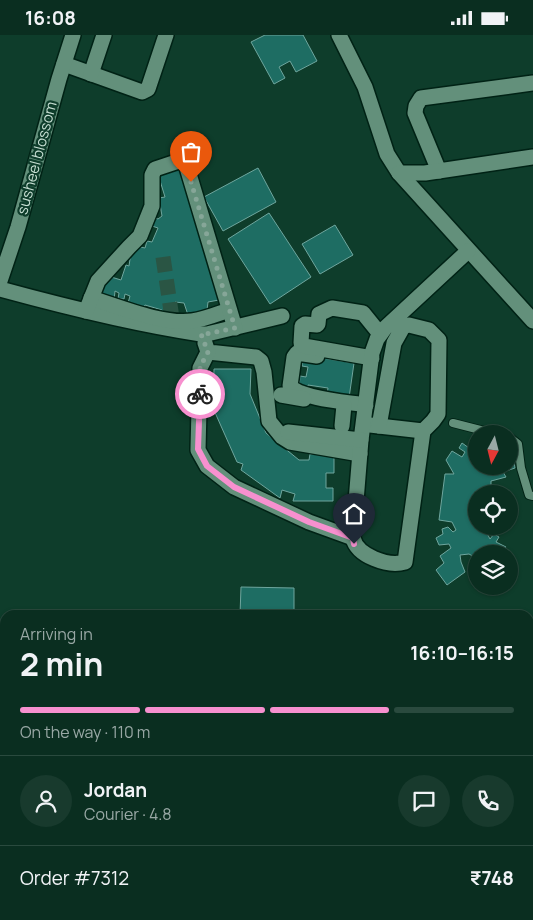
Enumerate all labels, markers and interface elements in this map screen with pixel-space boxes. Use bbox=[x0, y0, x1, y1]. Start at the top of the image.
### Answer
text: 16:08 bbox=[25, 5, 76, 31]
street label: susheel blossom bbox=[11, 99, 62, 217]
pin bbox=[170, 131, 212, 182]
icon: bag bbox=[177, 138, 205, 166]
courier bbox=[175, 369, 225, 419]
icon: bike bbox=[186, 380, 214, 408]
north arrow bbox=[468, 425, 518, 475]
map controls bbox=[468, 425, 518, 595]
button: locate bbox=[468, 485, 518, 535]
pin bbox=[333, 493, 375, 544]
icon: home bbox=[340, 500, 368, 528]
button: layers bbox=[468, 545, 518, 595]
text: Arriving in bbox=[20, 623, 93, 645]
text: 16:10–16:15 bbox=[410, 640, 514, 666]
text: 2 min bbox=[20, 642, 103, 686]
text: On the way · 110 m bbox=[20, 721, 150, 743]
button: person bbox=[20, 775, 72, 827]
button: chat bbox=[398, 775, 450, 827]
button: phone bbox=[462, 775, 514, 827]
text: Jordan bbox=[84, 777, 147, 803]
text: Courier · 4.8 bbox=[84, 803, 172, 825]
text: Order #7312 bbox=[20, 865, 129, 891]
text: ₹748 bbox=[470, 865, 514, 891]

